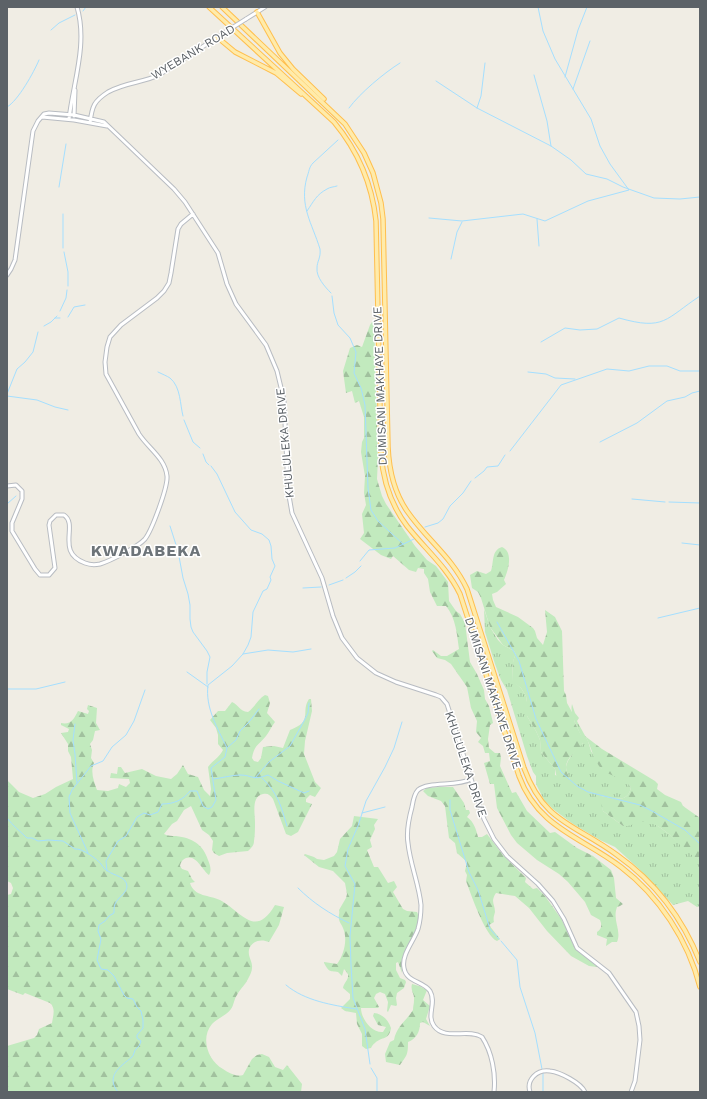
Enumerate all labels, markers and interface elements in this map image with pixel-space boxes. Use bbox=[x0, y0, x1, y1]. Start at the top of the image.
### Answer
street label: WYEBANK ROAD bbox=[149, 21, 237, 83]
street label: DUMISANI MAKHAYE DRIVE bbox=[370, 306, 390, 466]
street label: KHULULEKA DRIVE bbox=[273, 387, 297, 499]
district label: KWADABEKA bbox=[91, 541, 201, 560]
street label: DUMISANI MAKHAYE DRIVE bbox=[462, 615, 524, 771]
street label: KHULULEKA DRIVE bbox=[442, 709, 490, 819]

